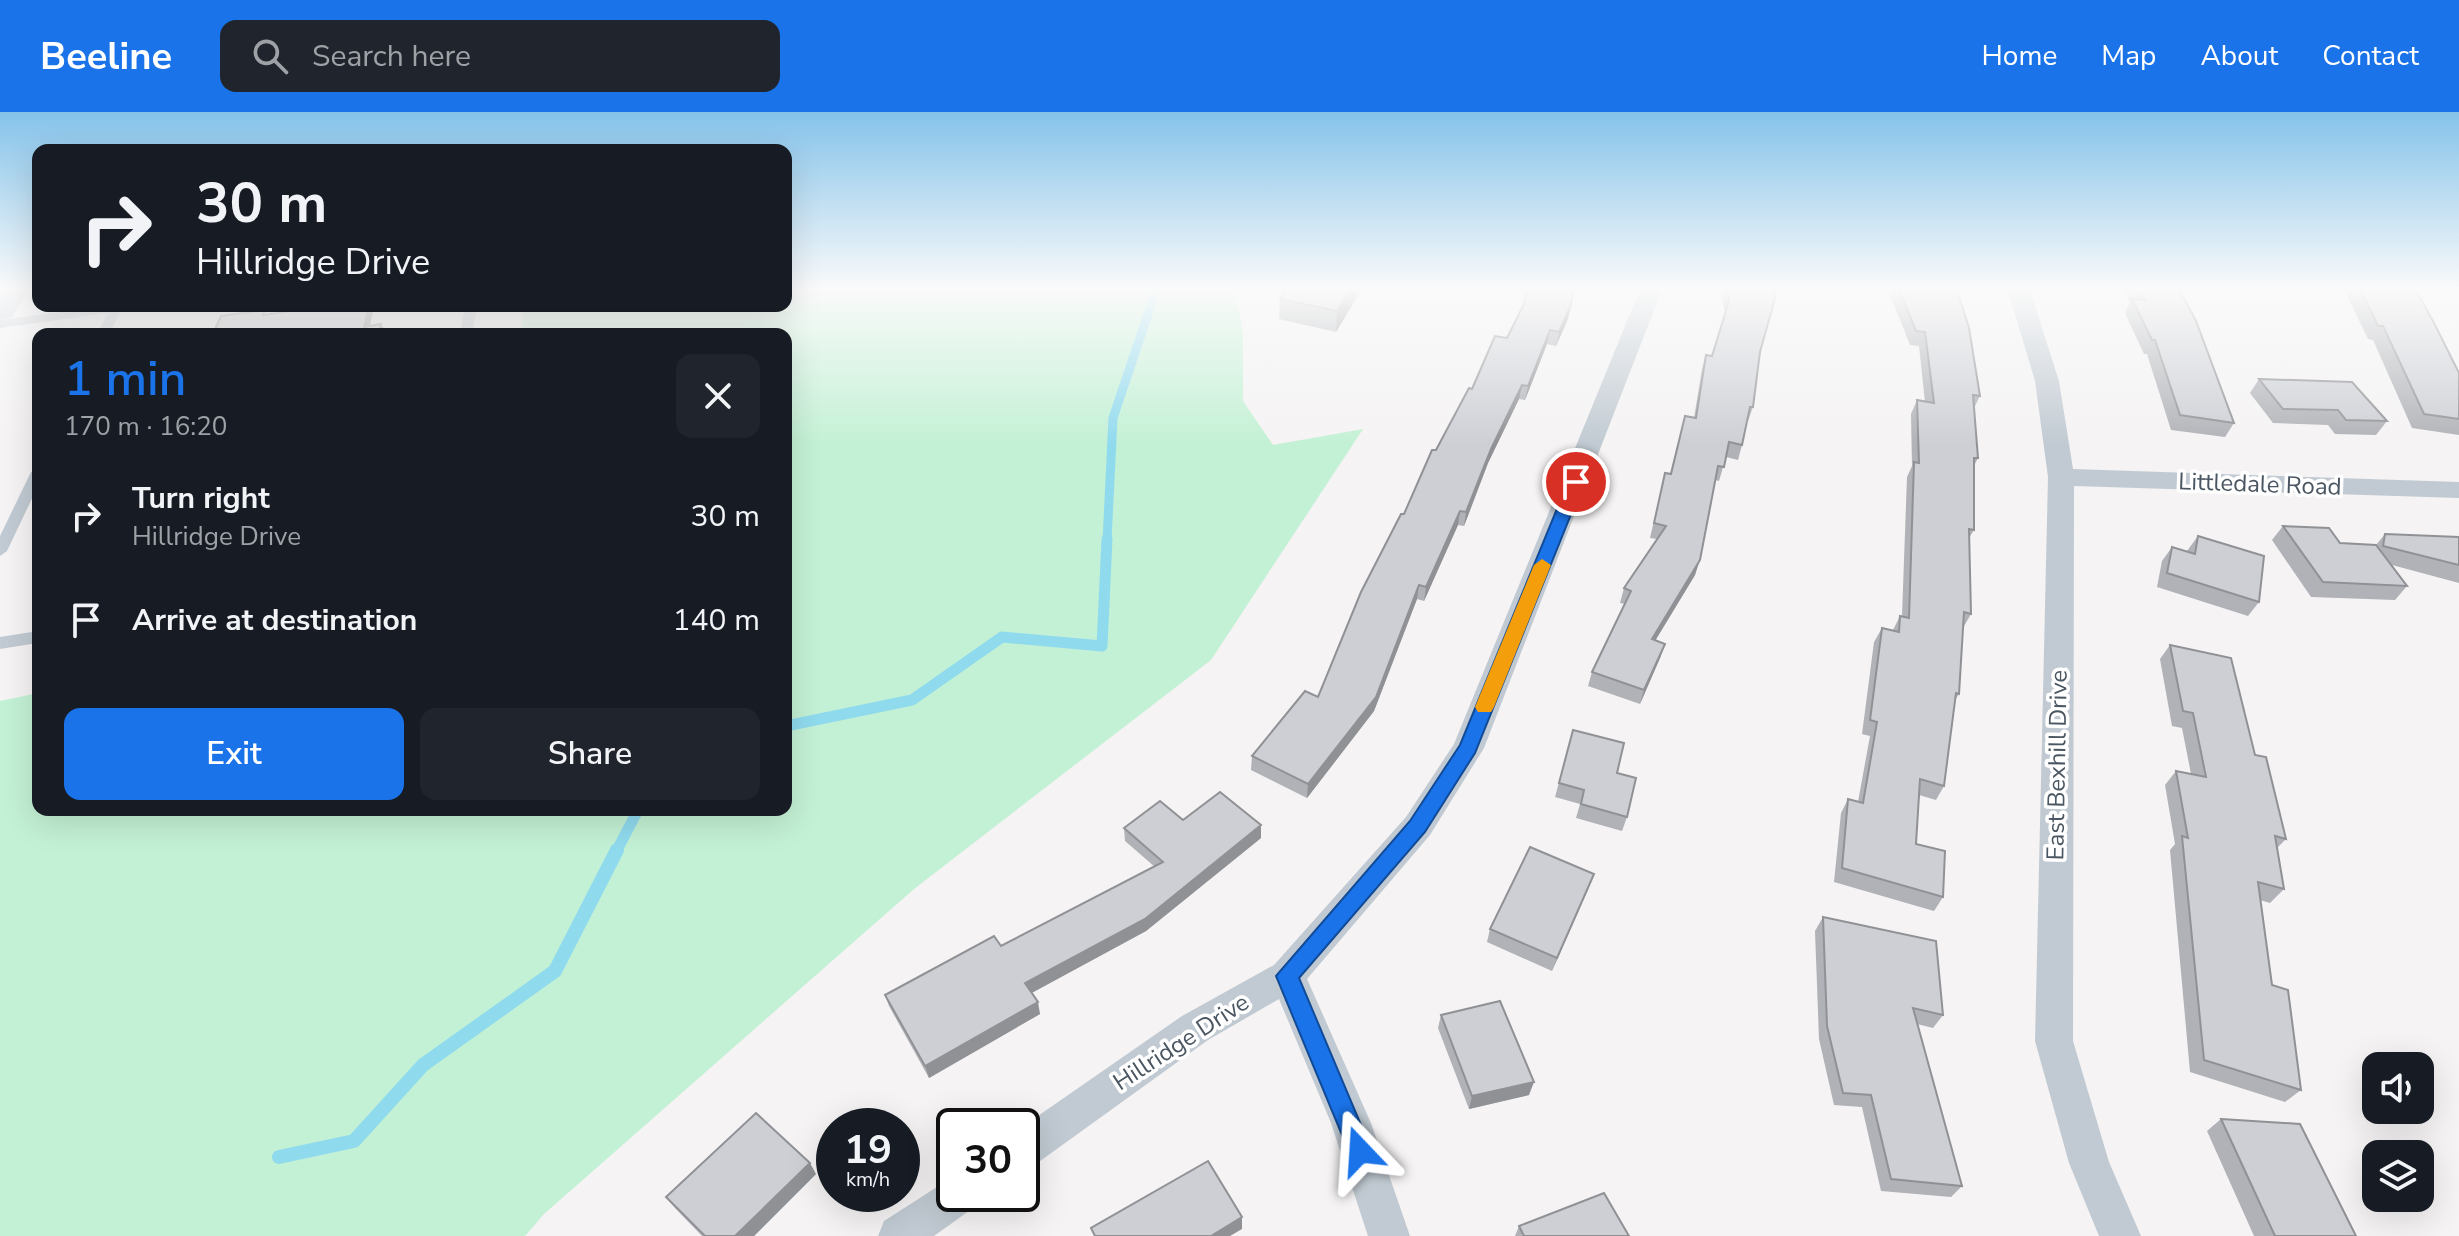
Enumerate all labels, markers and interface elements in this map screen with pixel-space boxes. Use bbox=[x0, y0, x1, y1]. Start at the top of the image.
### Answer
search box bbox=[220, 20, 780, 92]
text: Beeline bbox=[40, 31, 172, 82]
icon: search bbox=[248, 34, 292, 78]
text: Search here bbox=[312, 36, 471, 77]
text: Home bbox=[1982, 37, 2057, 75]
text: Map bbox=[2101, 37, 2156, 75]
text: About bbox=[2200, 37, 2278, 75]
text: Contact bbox=[2322, 37, 2419, 75]
text: 30 m bbox=[196, 165, 327, 242]
icon: right bbox=[64, 176, 168, 280]
text: Hillridge Drive bbox=[196, 238, 430, 287]
text: 1 min bbox=[64, 346, 186, 412]
button: close bbox=[676, 354, 760, 438]
text: 170 m · 16:20 bbox=[64, 409, 227, 444]
pin bbox=[1542, 448, 1610, 516]
icon: arrive bbox=[1554, 460, 1598, 504]
street label: Littledale Road bbox=[2178, 465, 2342, 503]
text: Turn right bbox=[132, 478, 270, 519]
icon: right bbox=[64, 494, 108, 538]
text: 30 m bbox=[691, 496, 760, 537]
text: Hillridge Drive bbox=[132, 519, 301, 554]
icon: arrive bbox=[64, 598, 108, 642]
text: Arrive at destination bbox=[132, 600, 417, 641]
text: 140 m bbox=[673, 600, 760, 641]
street label: East Bexhill Drive bbox=[2039, 669, 2075, 861]
button: Exit bbox=[64, 708, 404, 800]
button: Share bbox=[420, 708, 760, 800]
street label: Hillridge Drive bbox=[1107, 986, 1255, 1098]
map controls bbox=[2362, 1052, 2434, 1212]
button: sound bbox=[2362, 1052, 2434, 1124]
speed limit sign: 30 bbox=[936, 1108, 1040, 1212]
position arrow bbox=[1318, 1109, 1402, 1193]
text: 19 bbox=[844, 1123, 892, 1177]
button: layers bbox=[2362, 1140, 2434, 1212]
text: km/h bbox=[846, 1166, 890, 1193]

